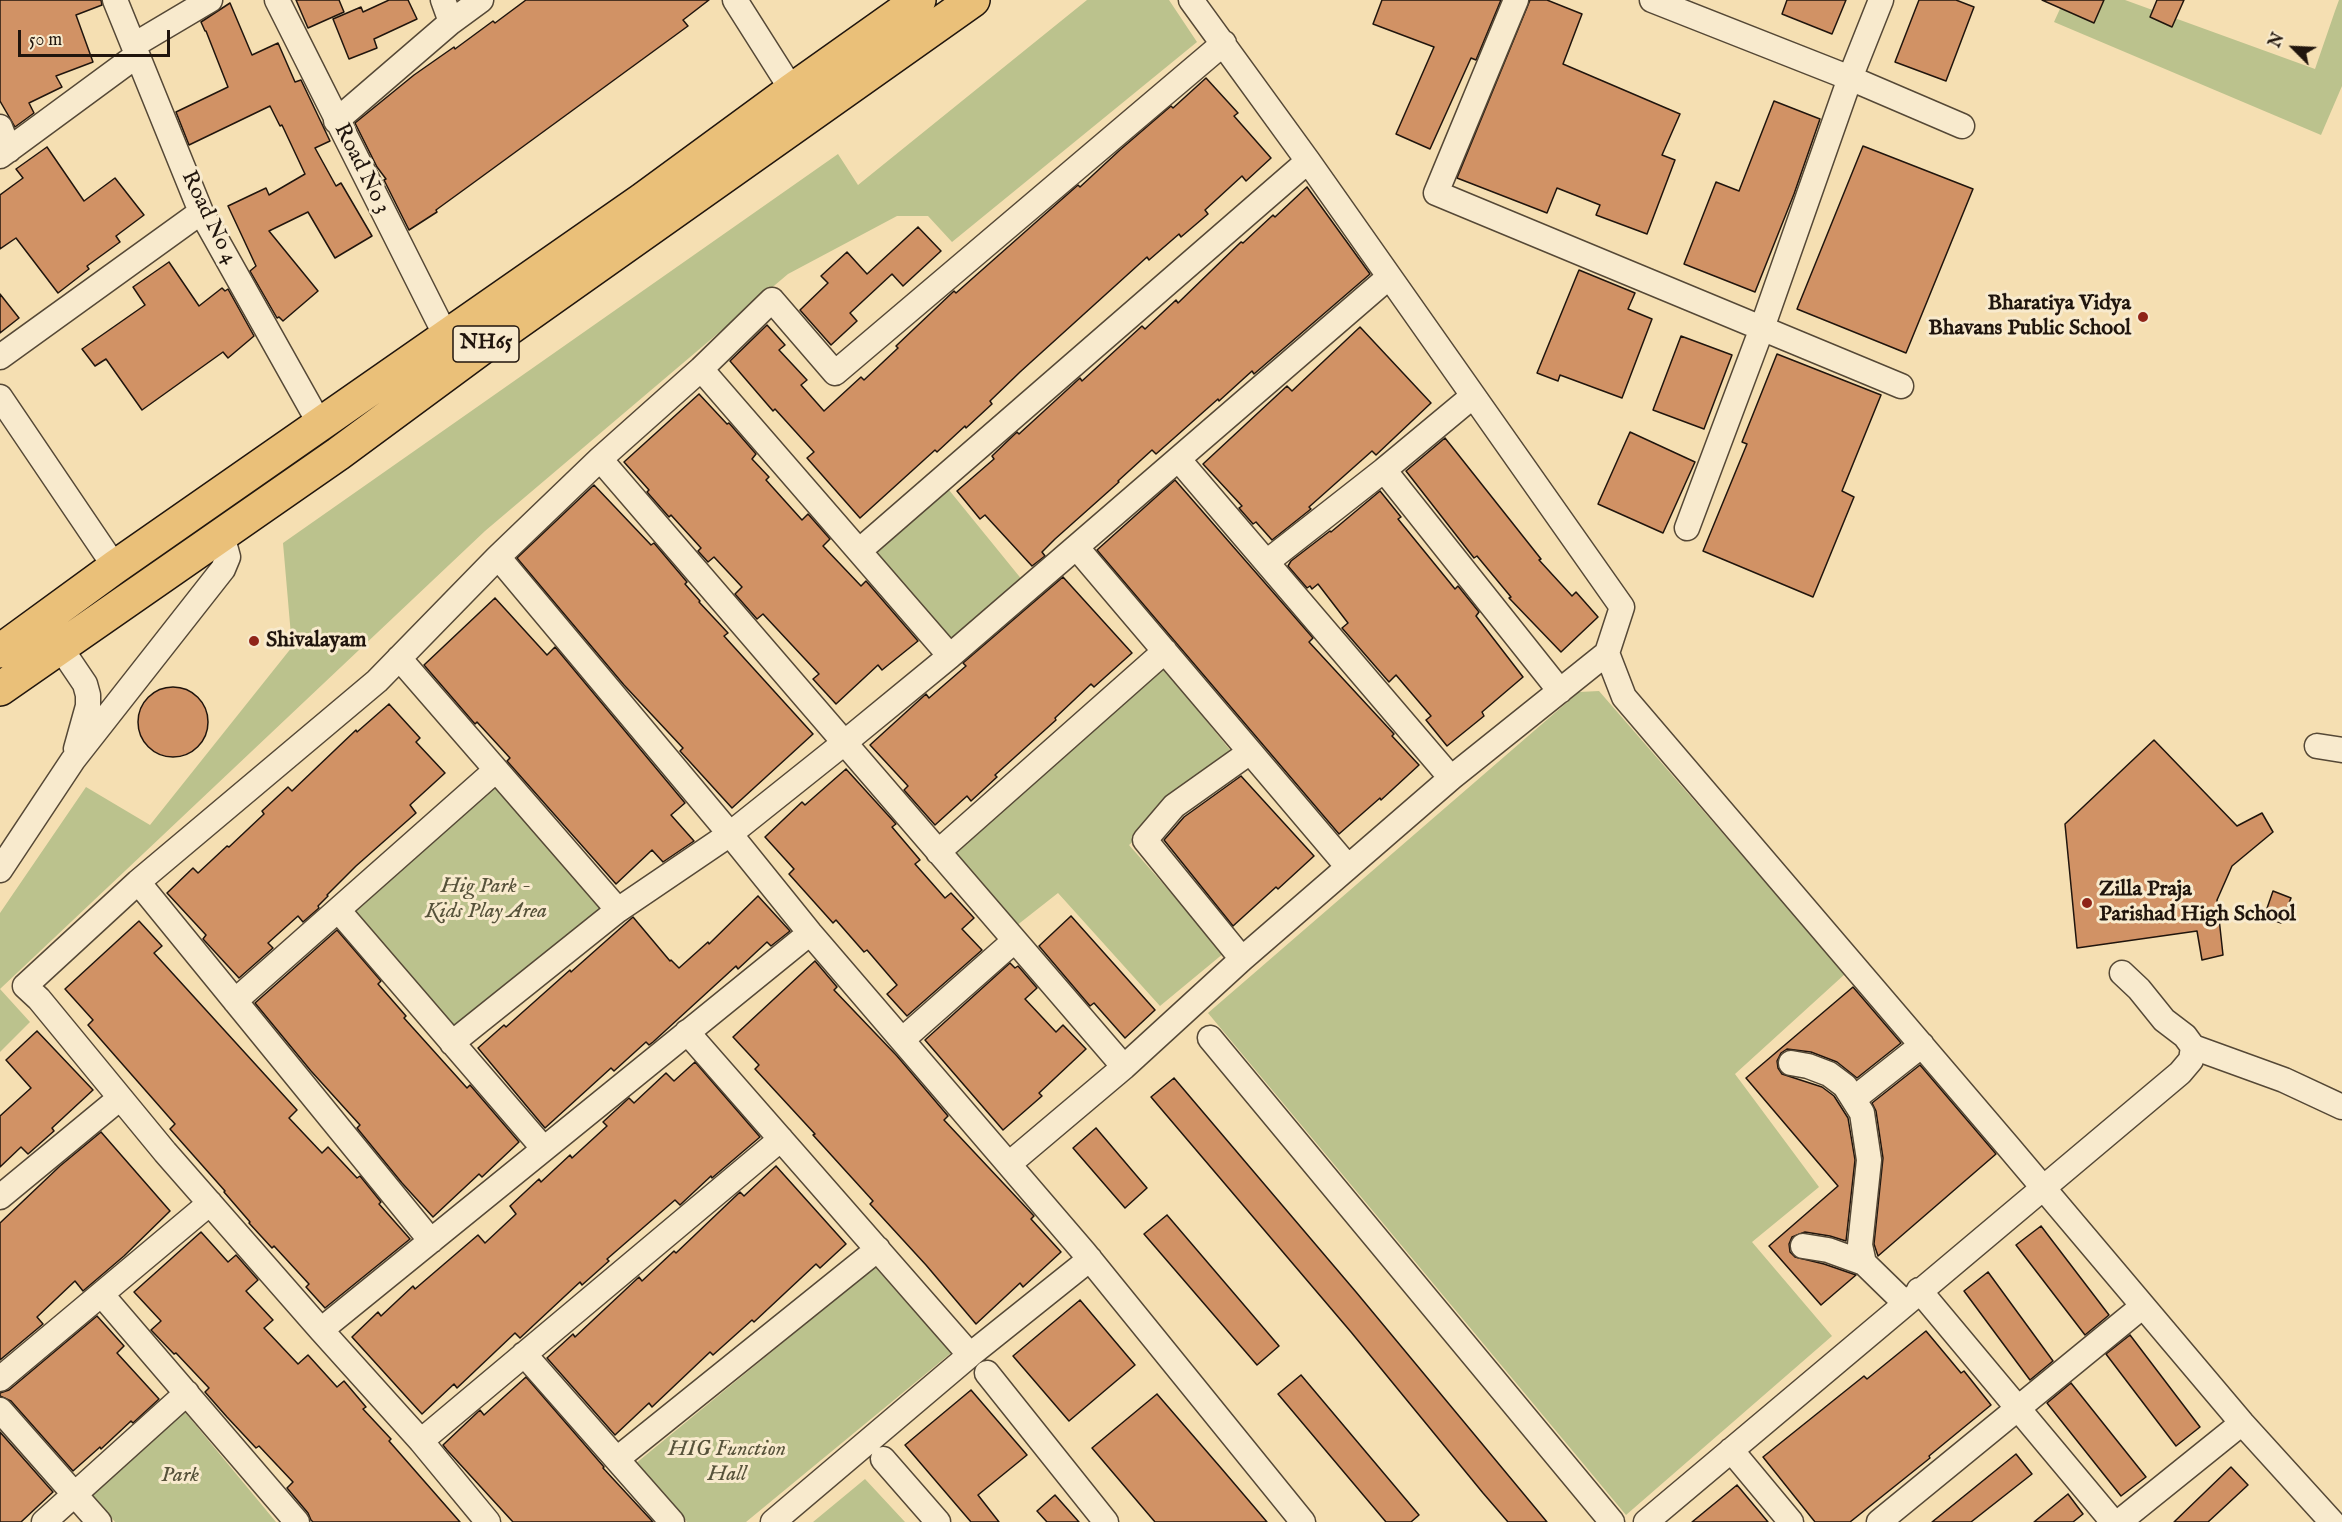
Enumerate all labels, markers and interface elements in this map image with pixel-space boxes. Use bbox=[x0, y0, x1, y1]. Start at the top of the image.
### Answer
scale bar bbox=[21, 18, 172, 56]
north arrow bbox=[2264, 18, 2324, 78]
text: 50 m bbox=[29, 29, 62, 52]
text: N bbox=[2266, 30, 2290, 51]
street label: Road No 3 bbox=[327, 119, 395, 219]
street label: Road No 4 bbox=[174, 167, 242, 269]
place label: Bharatiya Vidya Bhavans Public School bbox=[1928, 291, 2131, 342]
marker: Bharatiya Vidya Bhavans Public School bbox=[2136, 310, 2150, 324]
road number: NH65 bbox=[453, 326, 519, 362]
place label: Shivalayam bbox=[266, 628, 366, 654]
marker: Shivalayam bbox=[247, 634, 261, 648]
park label: Hig Park - Kids Play Area bbox=[425, 874, 547, 926]
place label: Zilla Praja Parishad High School bbox=[2099, 877, 2296, 928]
marker: Zilla Praja Parishad High School bbox=[2080, 896, 2094, 910]
park label: HIG Function Hall bbox=[668, 1437, 786, 1488]
park label: Park bbox=[161, 1463, 199, 1489]

